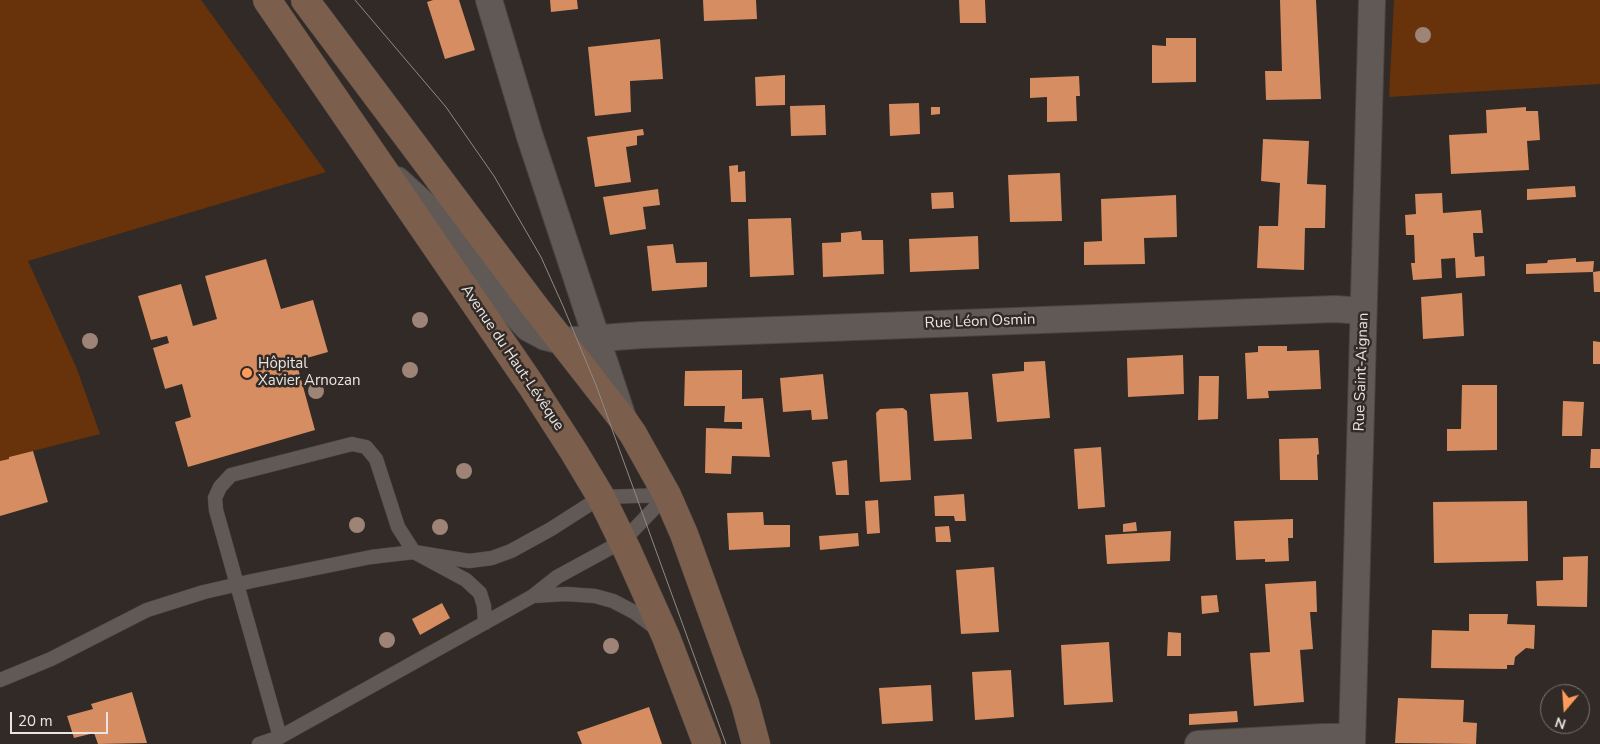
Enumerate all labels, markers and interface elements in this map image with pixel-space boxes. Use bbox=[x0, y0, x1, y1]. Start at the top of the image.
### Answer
street label: Avenue du Haut-Lévêque bbox=[456, 282, 568, 434]
street label: Rue Léon Osmin bbox=[924, 311, 1036, 333]
street label: Rue Saint-Aignan bbox=[1351, 312, 1373, 432]
place label: Hôpital Xavier Arnozan bbox=[258, 355, 360, 390]
marker: Hôpital Xavier Arnozan bbox=[240, 366, 254, 380]
north arrow bbox=[1540, 684, 1590, 734]
scale bar bbox=[12, 702, 110, 734]
text: 20 m bbox=[18, 711, 53, 731]
text: N bbox=[1553, 712, 1568, 733]

